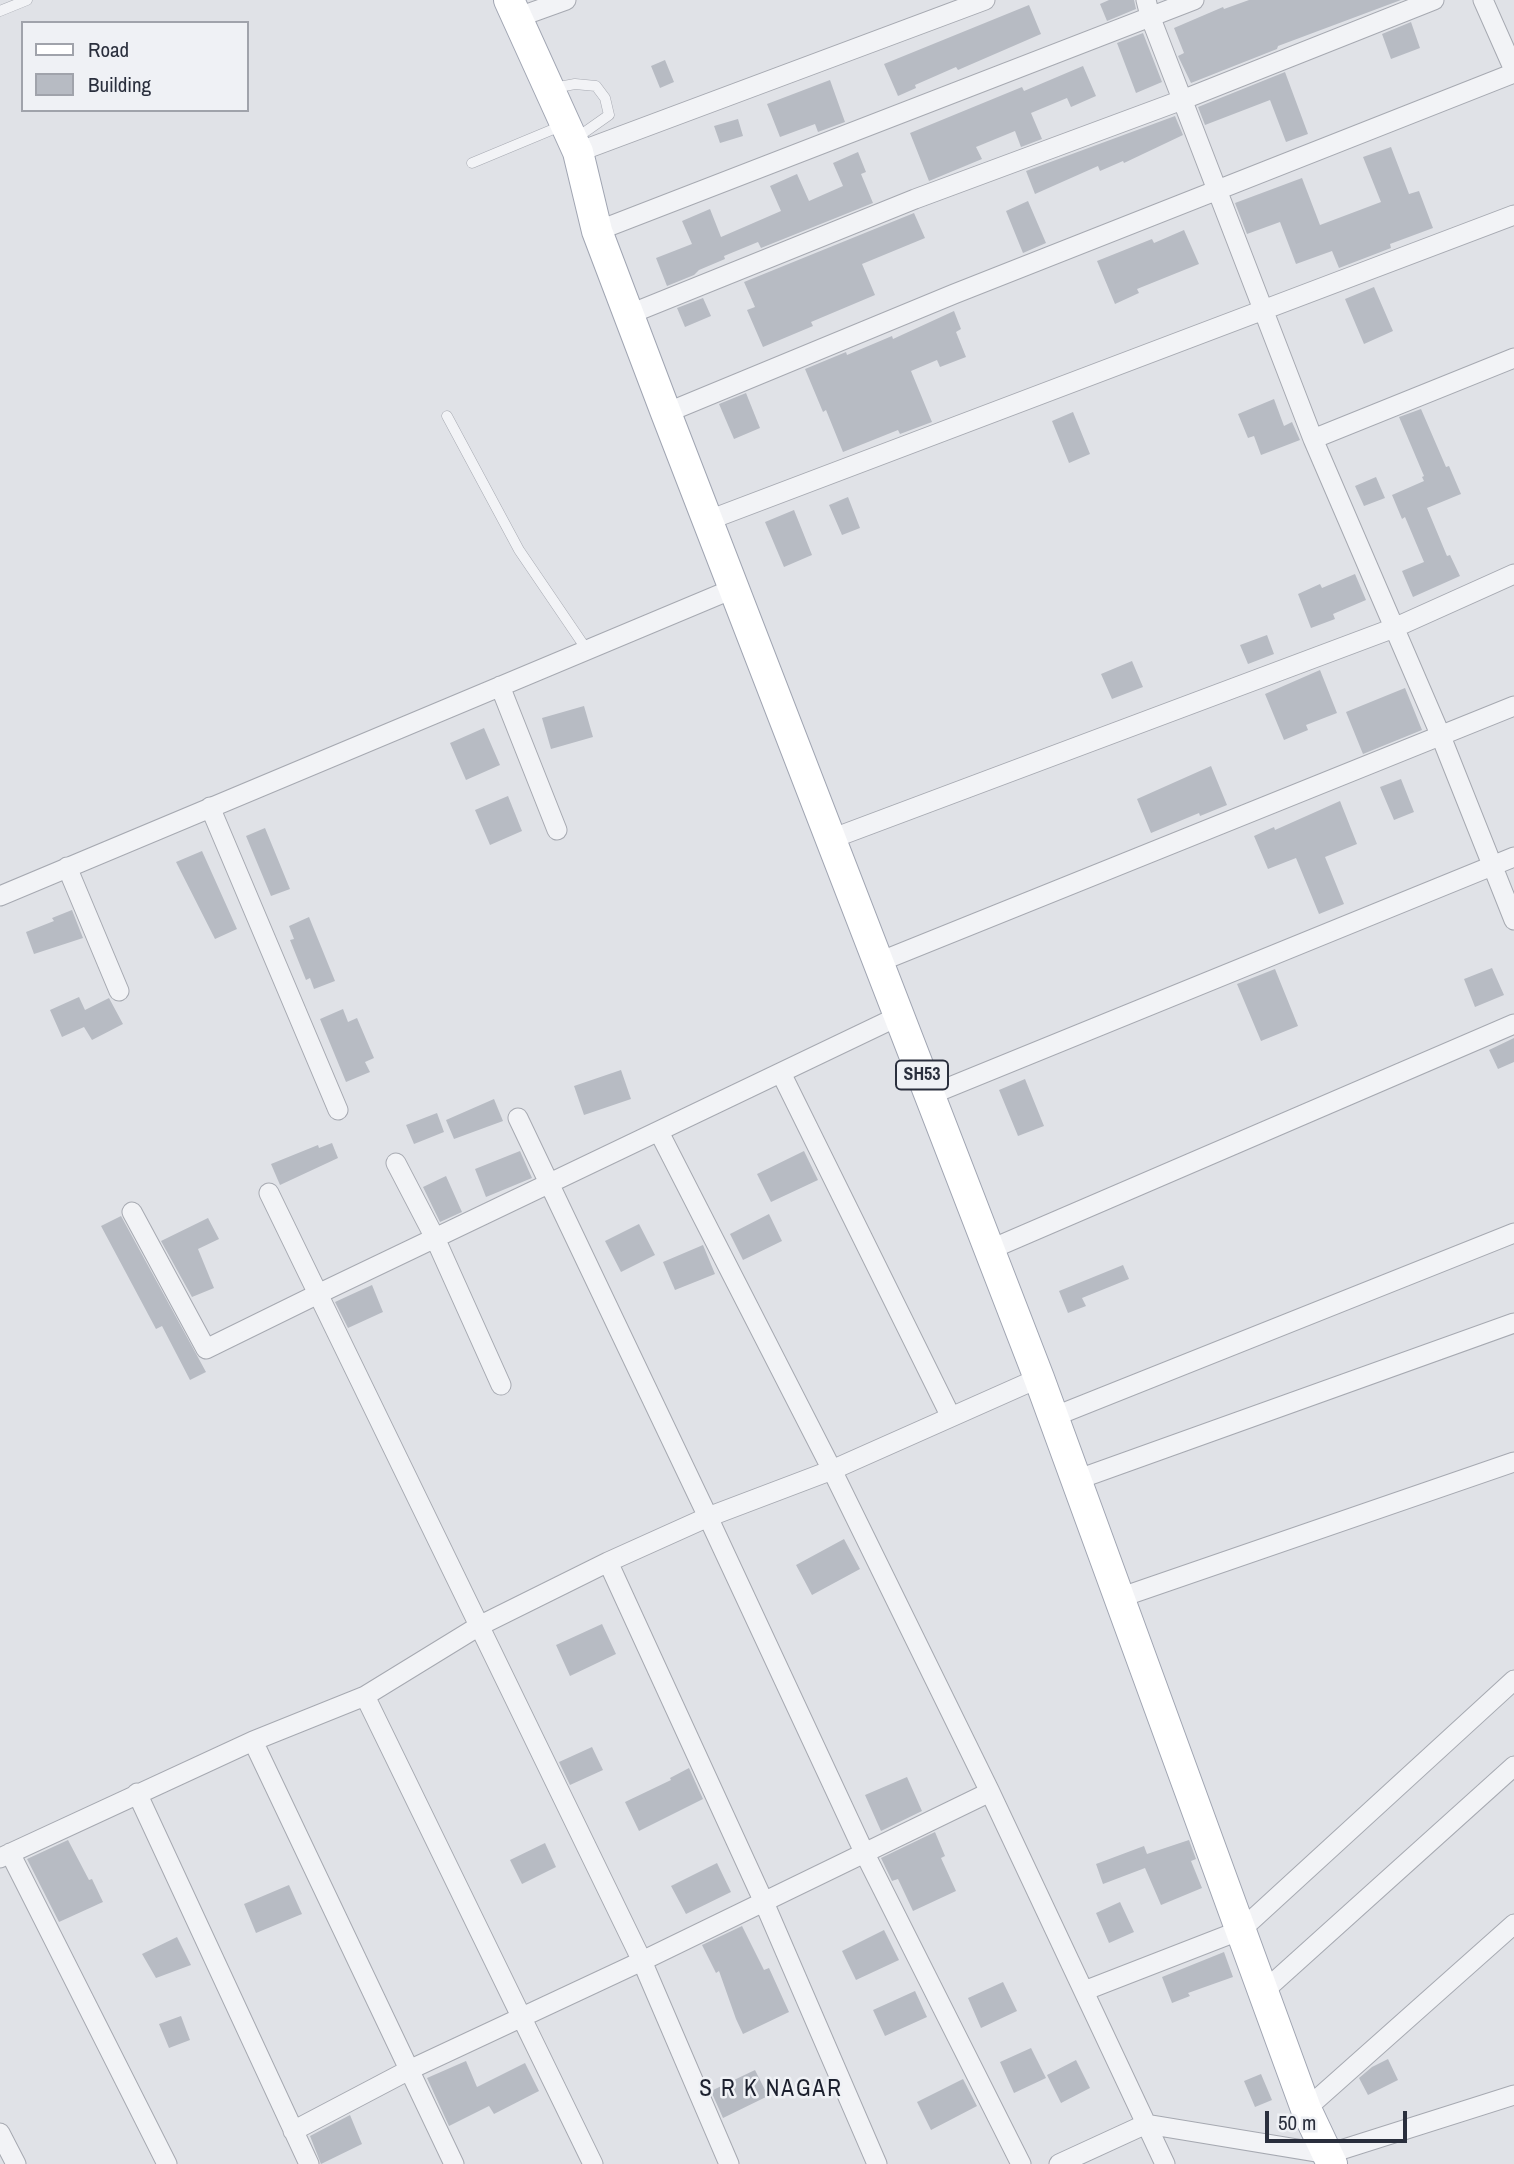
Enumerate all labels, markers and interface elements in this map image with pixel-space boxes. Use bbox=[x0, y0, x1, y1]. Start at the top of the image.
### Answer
legend bbox=[21, 21, 248, 112]
text: Road bbox=[88, 35, 129, 64]
text: Building bbox=[88, 70, 151, 99]
road number: SH53 bbox=[896, 1060, 948, 1090]
district label: S R K NAGAR bbox=[701, 2076, 841, 2104]
scale bar bbox=[1269, 2098, 1411, 2142]
text: 50 m bbox=[1278, 2108, 1316, 2137]

